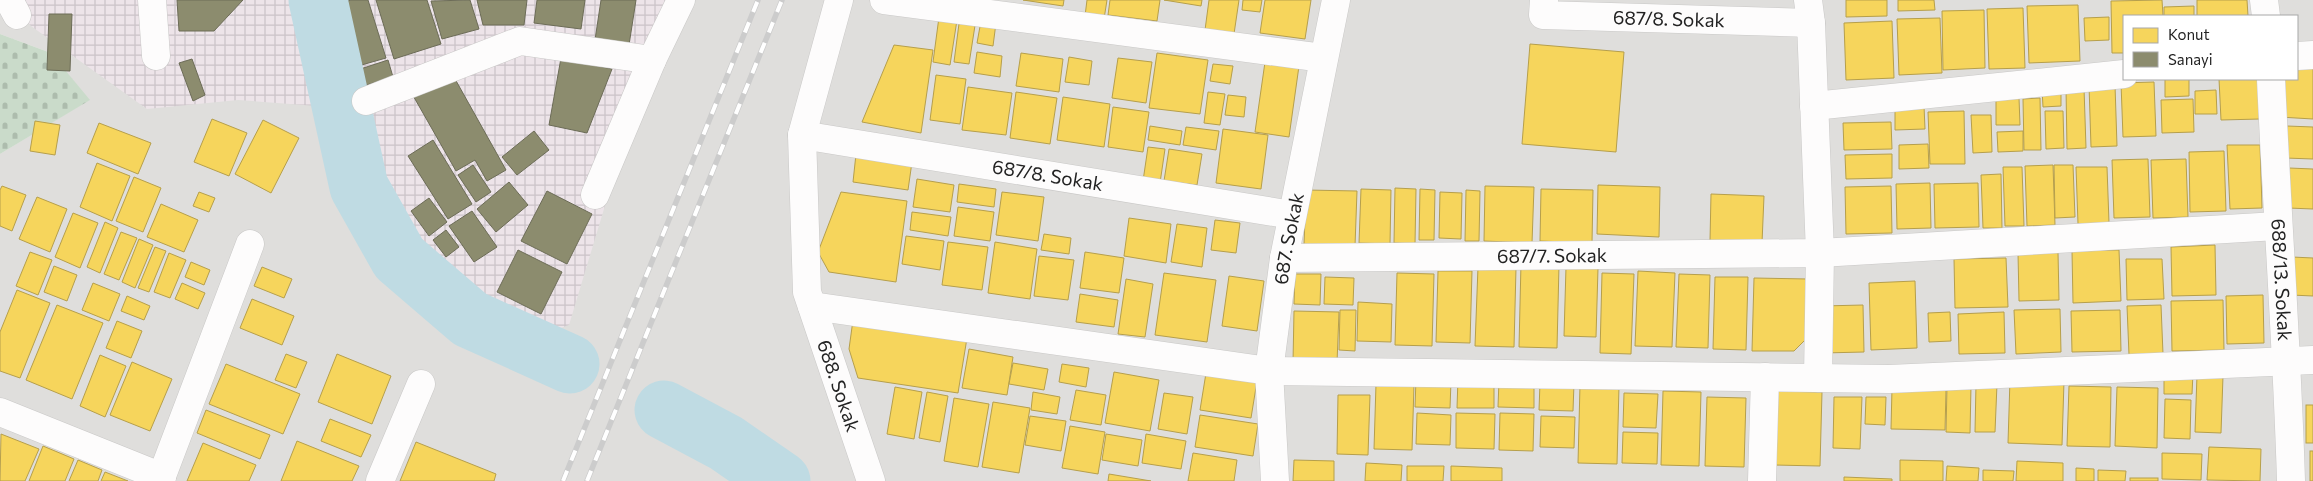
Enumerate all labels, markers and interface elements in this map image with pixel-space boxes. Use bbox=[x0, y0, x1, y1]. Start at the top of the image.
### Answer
street label: 687/8. Sokak bbox=[1613, 5, 1725, 31]
legend bbox=[2123, 15, 2298, 80]
text: Konut bbox=[2168, 25, 2210, 43]
text: Sanayi bbox=[2168, 50, 2213, 68]
street label: 687/8. Sokak bbox=[991, 154, 1105, 195]
street label: 687. Sokak bbox=[1269, 191, 1308, 286]
street label: 688/13. Sokak bbox=[2267, 218, 2297, 341]
street label: 687/7. Sokak bbox=[1497, 243, 1607, 267]
street label: 688. Sokak bbox=[813, 337, 865, 434]

